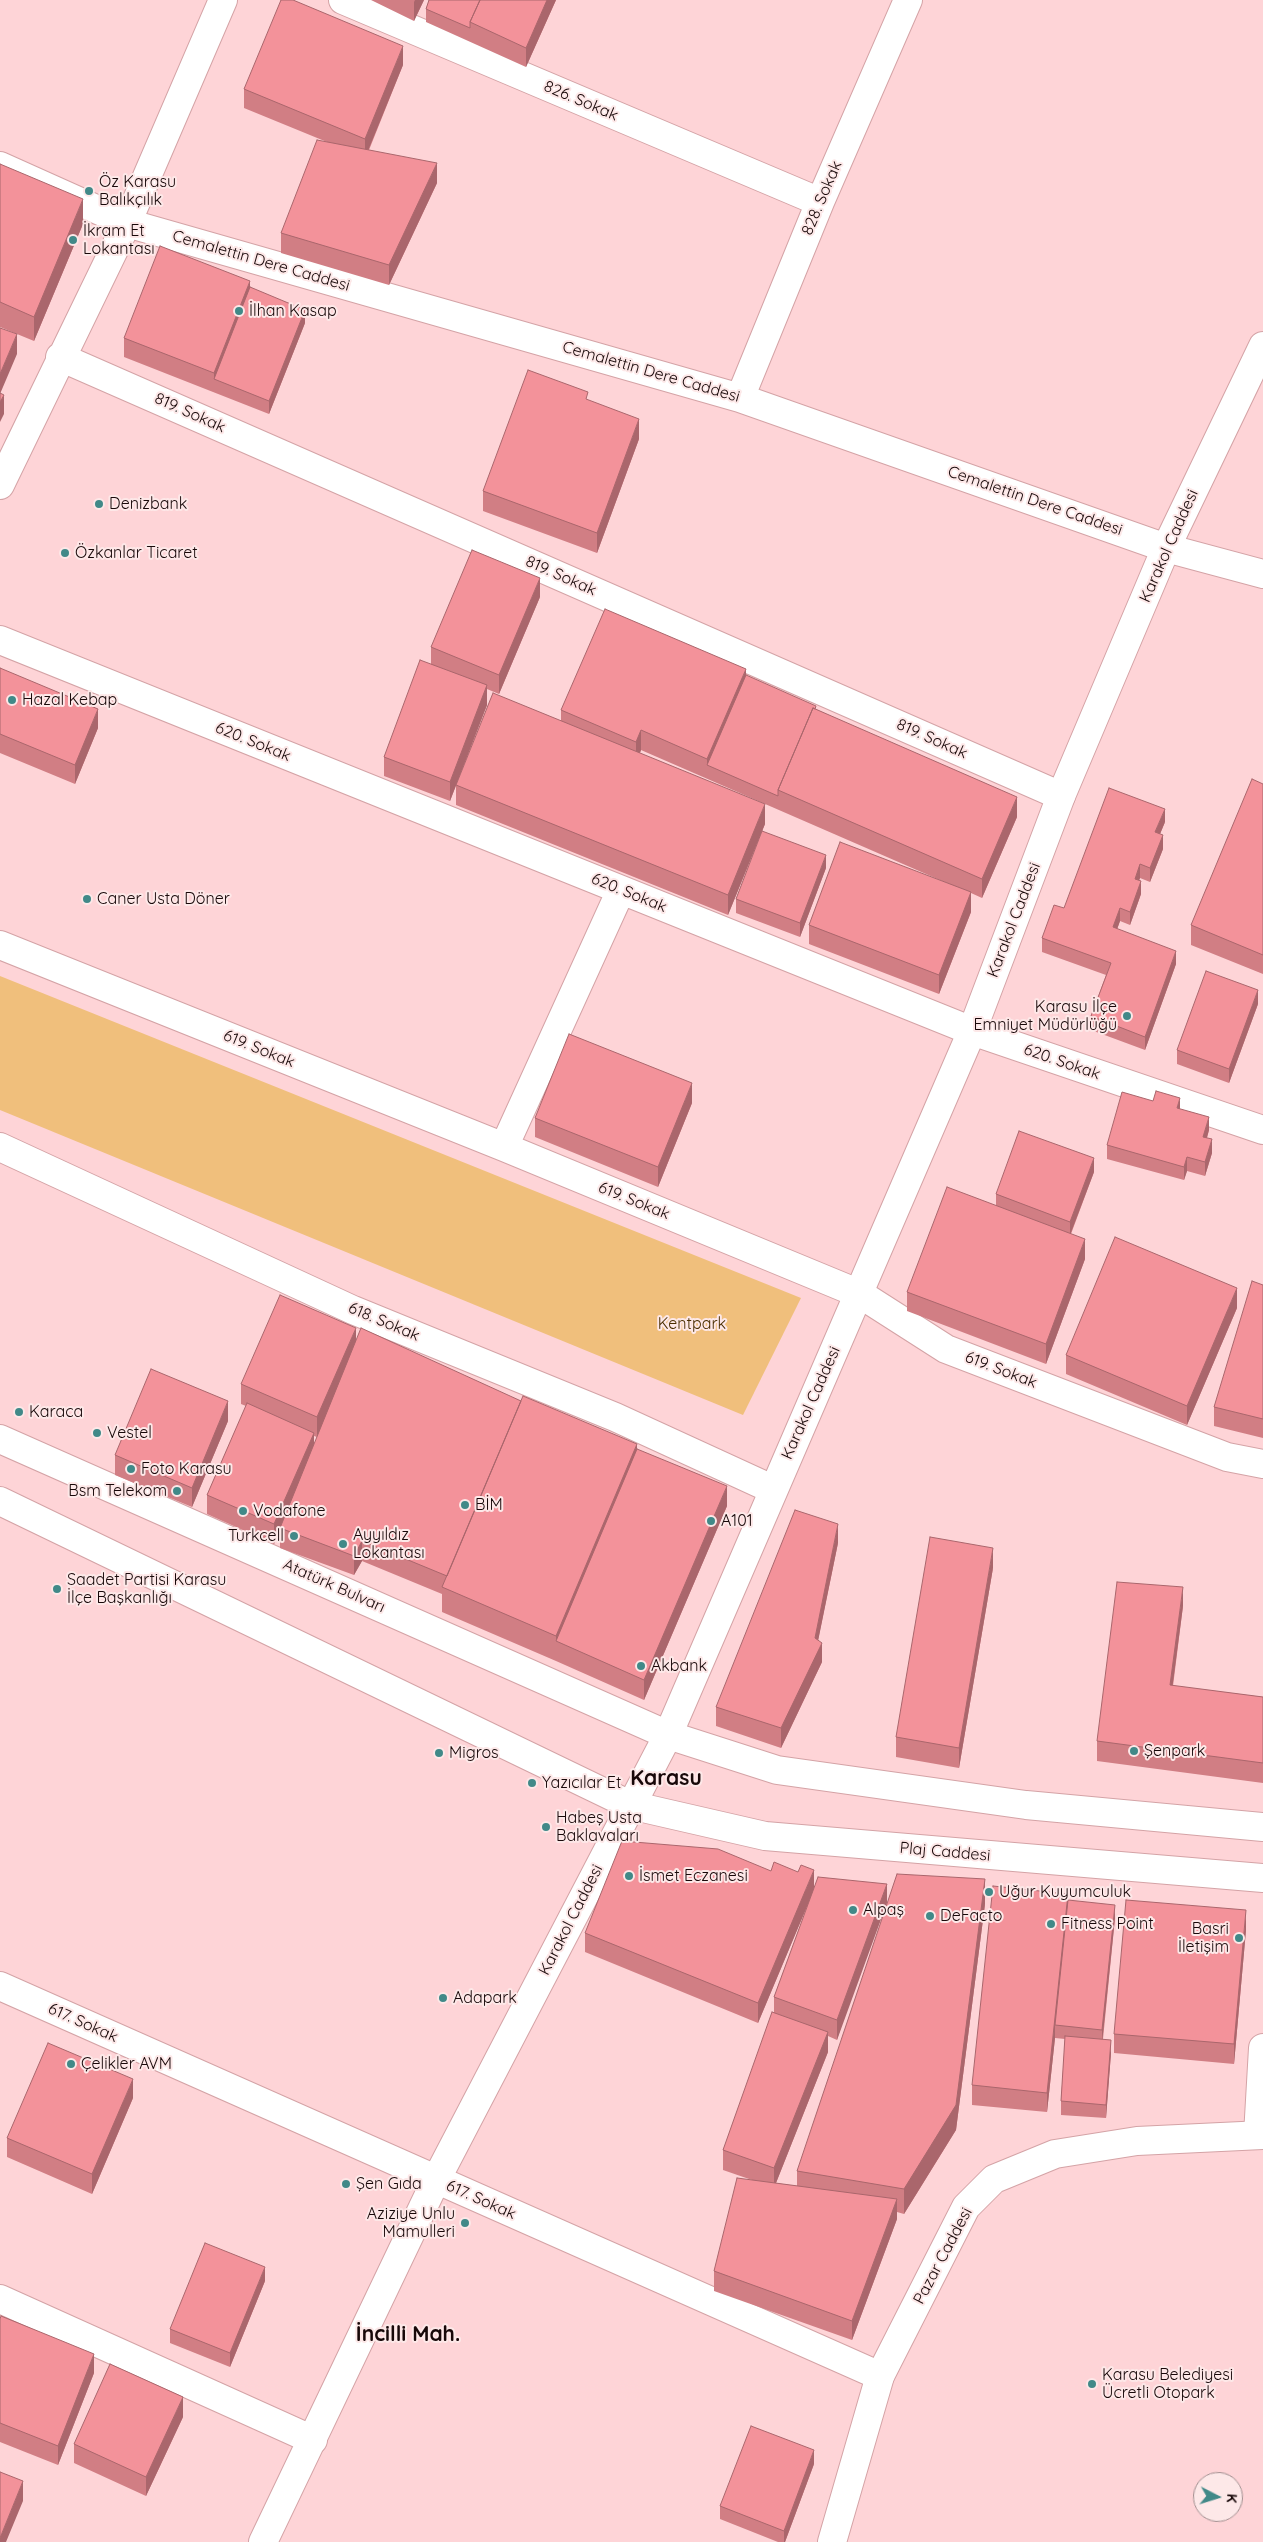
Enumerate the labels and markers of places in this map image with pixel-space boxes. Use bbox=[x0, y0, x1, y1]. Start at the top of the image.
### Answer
place label: Öz Karasu Balıkçılık bbox=[99, 172, 176, 210]
marker: Öz Karasu Balıkçılık bbox=[83, 185, 95, 197]
place label: İkram Et Lokantası bbox=[83, 221, 155, 259]
marker: İkram Et Lokantası bbox=[67, 234, 79, 246]
place label: İlhan Kasap bbox=[249, 301, 337, 321]
marker: İlhan Kasap bbox=[233, 305, 245, 317]
place label: Denizbank bbox=[109, 494, 187, 514]
marker: Denizbank bbox=[93, 498, 105, 510]
place label: Özkanlar Ticaret bbox=[75, 543, 198, 563]
marker: Özkanlar Ticaret bbox=[59, 547, 71, 559]
place label: Hazal Kebap bbox=[22, 690, 117, 710]
marker: Hazal Kebap bbox=[6, 694, 18, 706]
place label: Caner Usta Döner bbox=[97, 889, 230, 909]
marker: Caner Usta Döner bbox=[81, 893, 93, 905]
place label: Karasu İlçe Emniyet Müdürlüğü bbox=[973, 997, 1117, 1035]
marker: Karasu İlçe Emniyet Müdürlüğü bbox=[1121, 1010, 1133, 1022]
place label: Karaca bbox=[29, 1402, 83, 1422]
marker: Karaca bbox=[13, 1406, 25, 1418]
place label: Vestel bbox=[107, 1423, 152, 1443]
marker: Vestel bbox=[91, 1427, 103, 1439]
place label: Foto Karasu bbox=[141, 1459, 232, 1479]
marker: Foto Karasu bbox=[125, 1463, 137, 1475]
place label: Bsm Telekom bbox=[68, 1481, 167, 1501]
marker: Bsm Telekom bbox=[171, 1485, 183, 1497]
place label: BİM bbox=[475, 1495, 503, 1515]
marker: BİM bbox=[459, 1499, 471, 1511]
place label: Vodafone bbox=[253, 1501, 325, 1521]
marker: Vodafone bbox=[237, 1505, 249, 1517]
place label: A101 bbox=[721, 1511, 753, 1531]
marker: A101 bbox=[705, 1515, 717, 1527]
place label: Ayyıldız Lokantası bbox=[353, 1525, 425, 1563]
place label: Turkcell bbox=[228, 1526, 284, 1546]
marker: Turkcell bbox=[288, 1530, 300, 1542]
marker: Ayyıldız Lokantası bbox=[337, 1538, 349, 1550]
place label: Saadet Partisi Karasu İlçe Başkanlığı bbox=[67, 1570, 226, 1608]
marker: Saadet Partisi Karasu İlçe Başkanlığı bbox=[51, 1583, 63, 1595]
place label: Akbank bbox=[651, 1656, 707, 1676]
marker: Akbank bbox=[635, 1660, 647, 1672]
place label: Şenpark bbox=[1144, 1741, 1205, 1761]
place label: Migros bbox=[449, 1743, 499, 1763]
marker: Şenpark bbox=[1128, 1745, 1140, 1757]
marker: Migros bbox=[433, 1747, 445, 1759]
place label: Yazıcılar Et bbox=[542, 1773, 621, 1793]
marker: Yazıcılar Et bbox=[526, 1777, 538, 1789]
place label: Habeş Usta Baklavaları bbox=[556, 1808, 642, 1846]
marker: Habeş Usta Baklavaları bbox=[540, 1821, 552, 1833]
place label: İsmet Eczanesi bbox=[639, 1866, 748, 1886]
marker: İsmet Eczanesi bbox=[623, 1870, 635, 1882]
place label: Uğur Kuyumculuk bbox=[999, 1882, 1131, 1902]
marker: Uğur Kuyumculuk bbox=[983, 1886, 995, 1898]
place label: Alpaş bbox=[863, 1900, 904, 1920]
marker: Alpaş bbox=[847, 1904, 859, 1916]
place label: DeFacto bbox=[940, 1906, 1002, 1926]
marker: DeFacto bbox=[924, 1910, 936, 1922]
place label: Fitness Point bbox=[1061, 1914, 1154, 1934]
marker: Fitness Point bbox=[1045, 1918, 1057, 1930]
place label: Basri İletişim bbox=[1178, 1919, 1229, 1957]
marker: Basri İletişim bbox=[1233, 1932, 1245, 1944]
place label: Adapark bbox=[453, 1988, 517, 2008]
marker: Adapark bbox=[437, 1992, 449, 2004]
place label: Çelikler AVM bbox=[81, 2054, 172, 2074]
marker: Çelikler AVM bbox=[65, 2058, 77, 2070]
place label: Şen Gıda bbox=[356, 2174, 422, 2194]
marker: Şen Gıda bbox=[340, 2178, 352, 2190]
place label: Aziziye Unlu Mamulleri bbox=[367, 2204, 455, 2242]
marker: Aziziye Unlu Mamulleri bbox=[459, 2217, 471, 2229]
place label: Karasu Belediyesi Ücretli Otopark bbox=[1102, 2365, 1233, 2403]
marker: Karasu Belediyesi Ücretli Otopark bbox=[1086, 2378, 1098, 2390]

